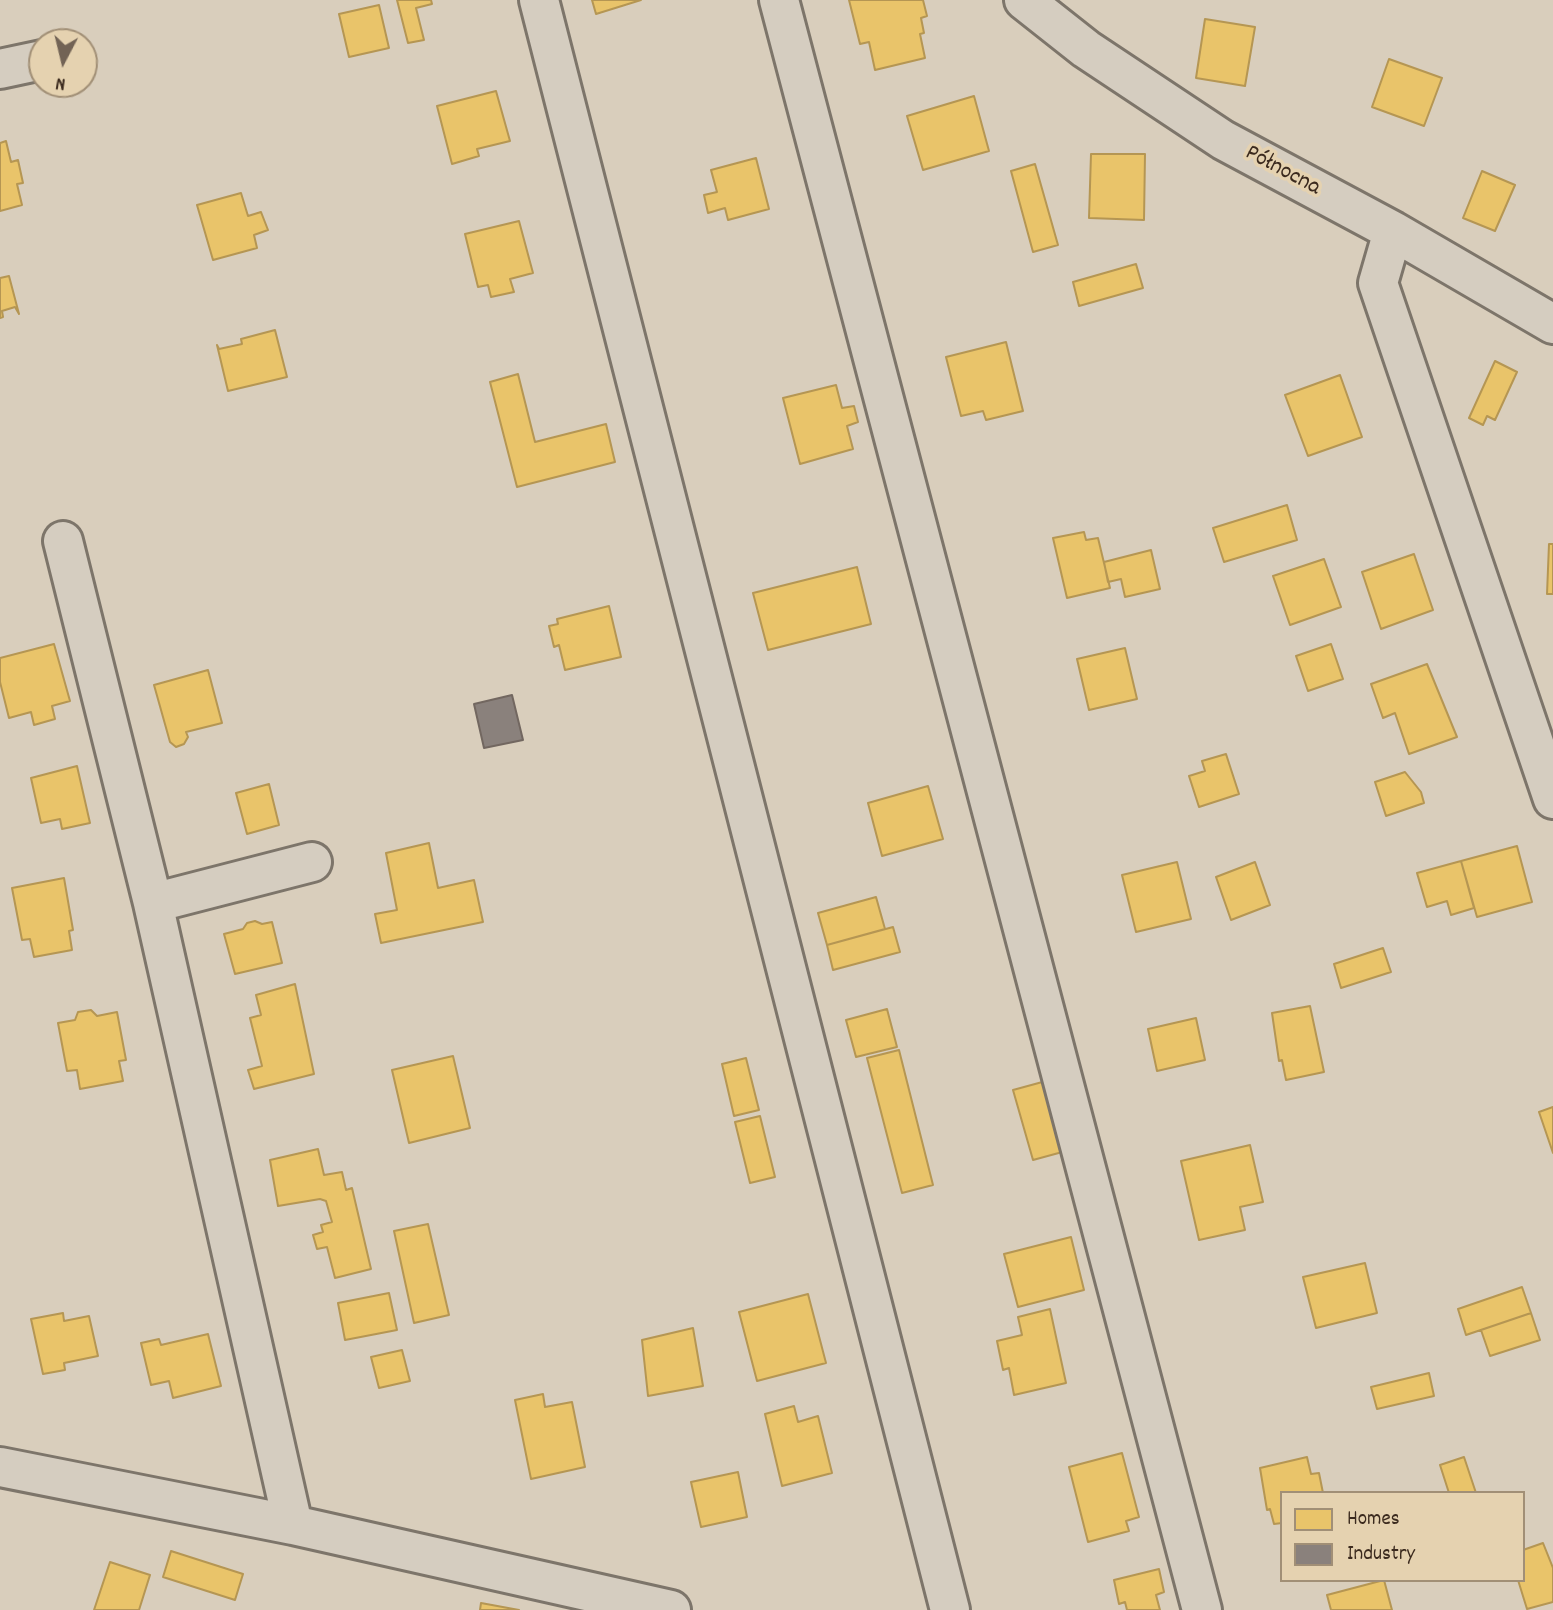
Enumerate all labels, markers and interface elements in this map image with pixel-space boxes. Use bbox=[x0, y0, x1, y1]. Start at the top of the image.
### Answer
north arrow bbox=[28, 28, 98, 98]
text: N bbox=[54, 68, 67, 96]
street label: Północna bbox=[1239, 140, 1325, 204]
legend bbox=[1280, 1491, 1525, 1582]
text: Homes bbox=[1347, 1505, 1400, 1535]
text: Industry bbox=[1347, 1540, 1415, 1570]

